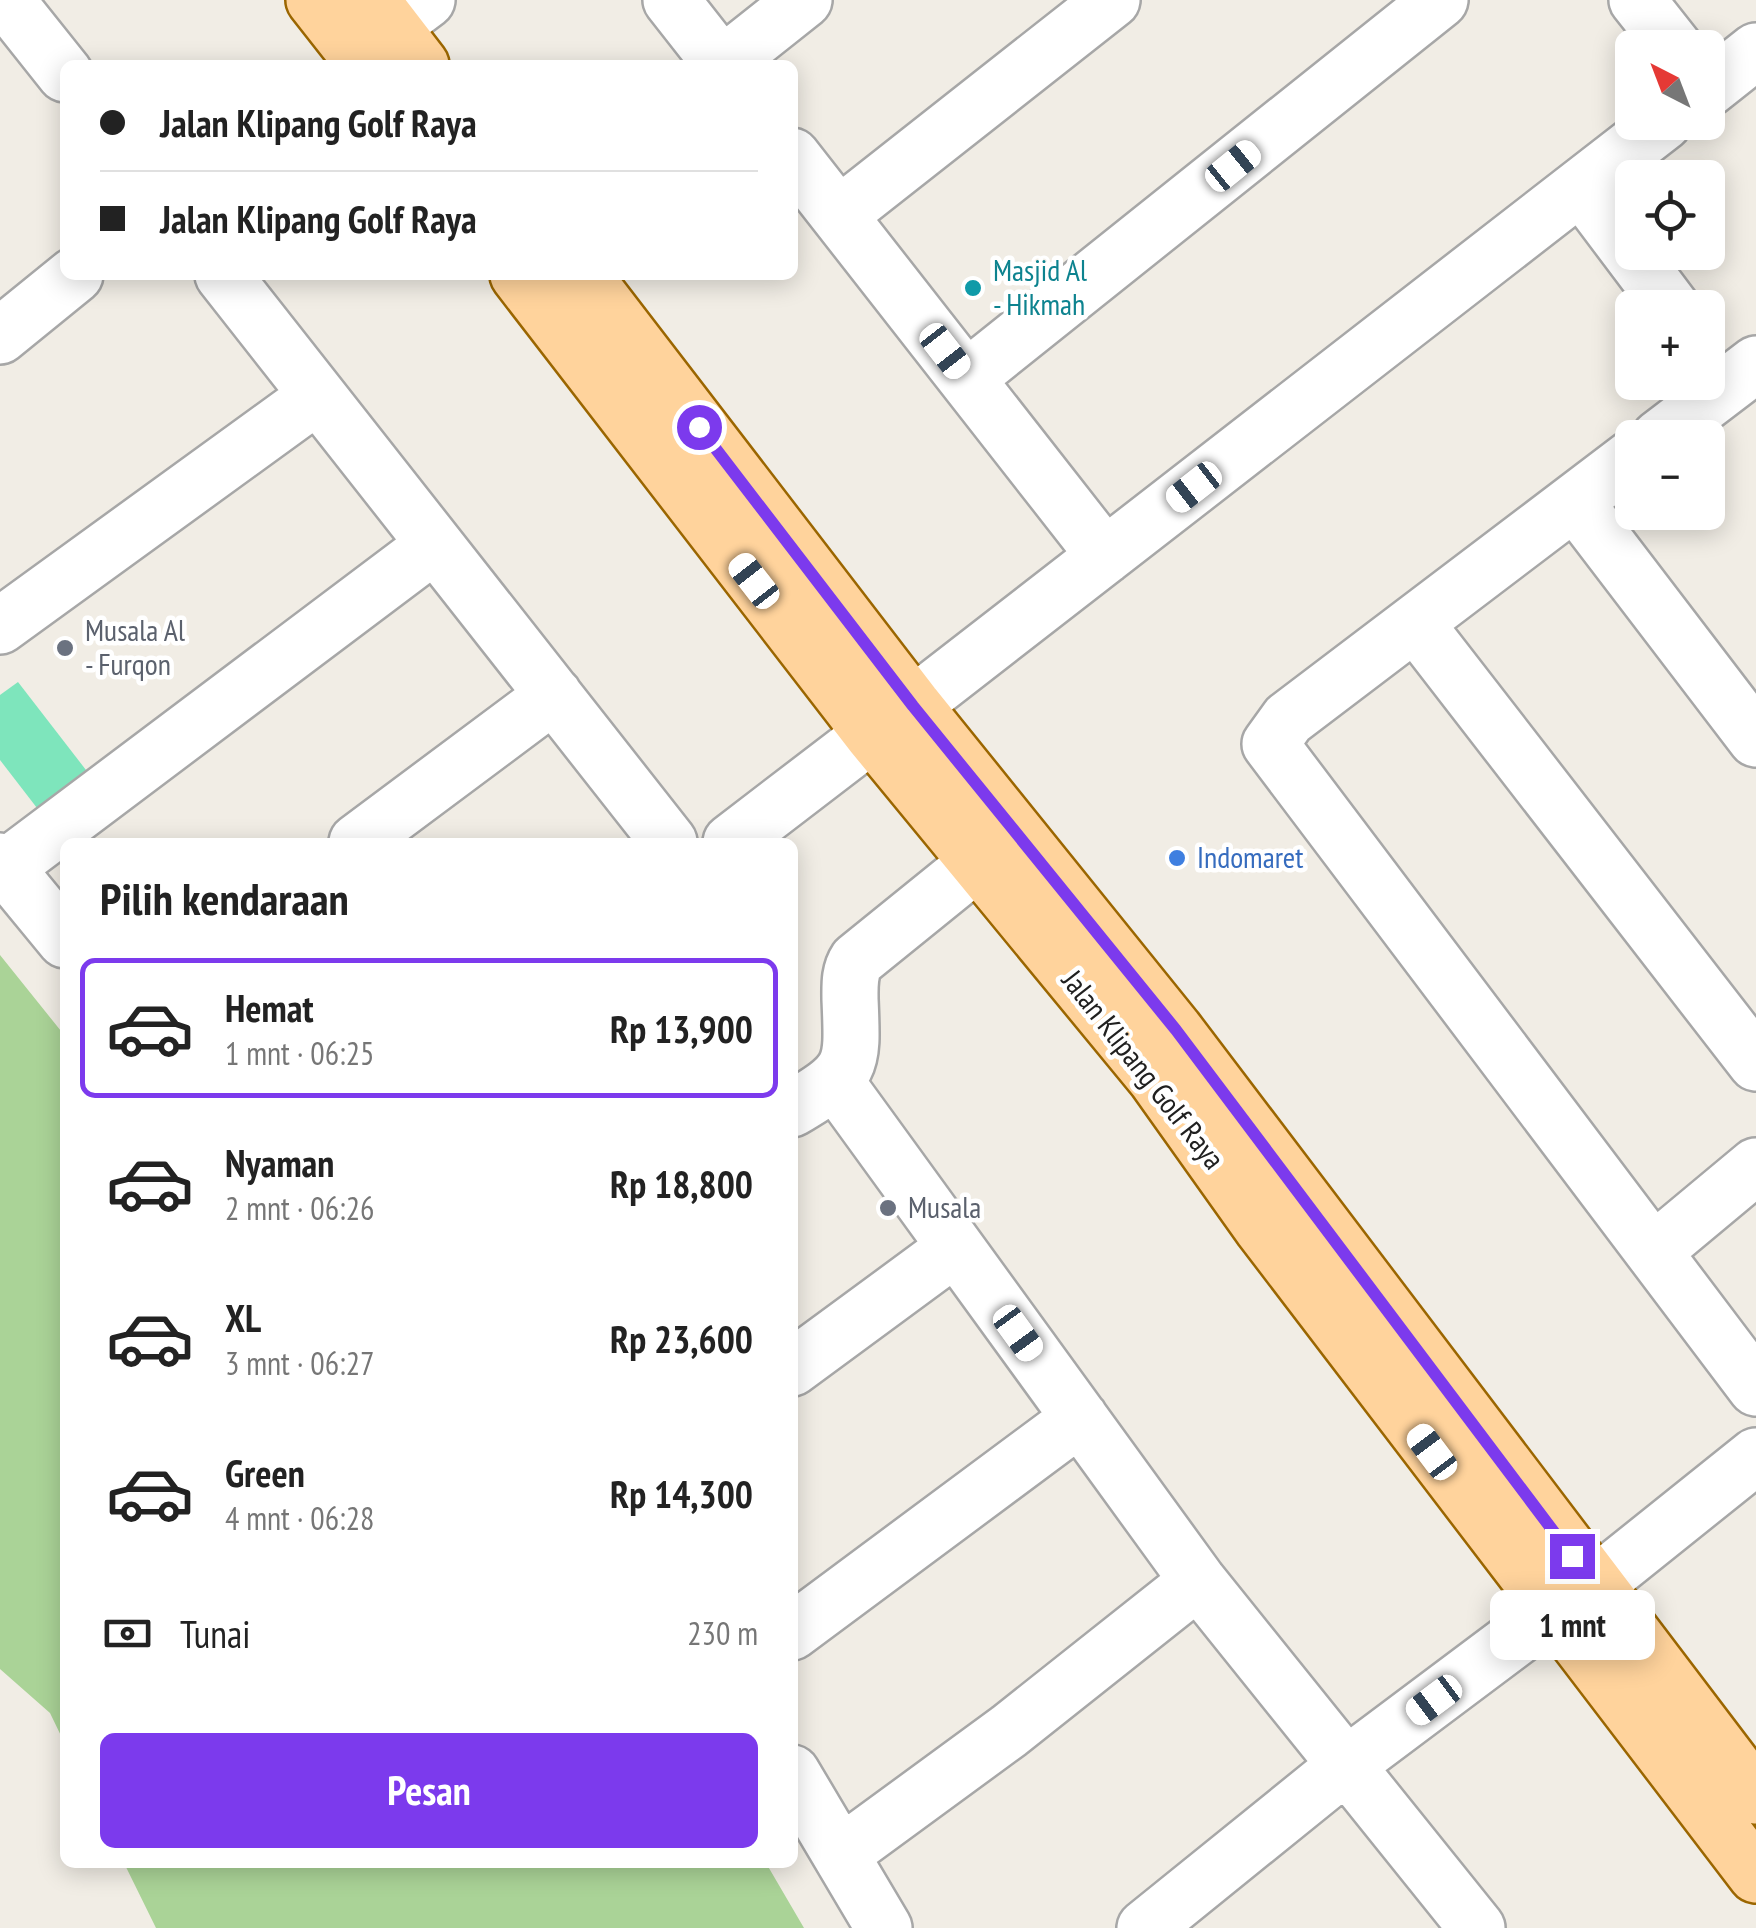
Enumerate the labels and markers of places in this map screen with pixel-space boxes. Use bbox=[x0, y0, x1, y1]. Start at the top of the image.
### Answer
place label: Masjid Al - Hikmah bbox=[993, 250, 1087, 323]
marker: Masjid Al - Hikmah bbox=[962, 277, 984, 299]
place label: Musala Al - Furqon bbox=[85, 610, 185, 683]
marker: Musala Al - Furqon bbox=[54, 637, 76, 659]
place label: Indomaret bbox=[1197, 837, 1304, 876]
marker: Indomaret bbox=[1166, 847, 1188, 869]
place label: Musala bbox=[908, 1187, 981, 1226]
marker: Musala bbox=[877, 1197, 899, 1219]

